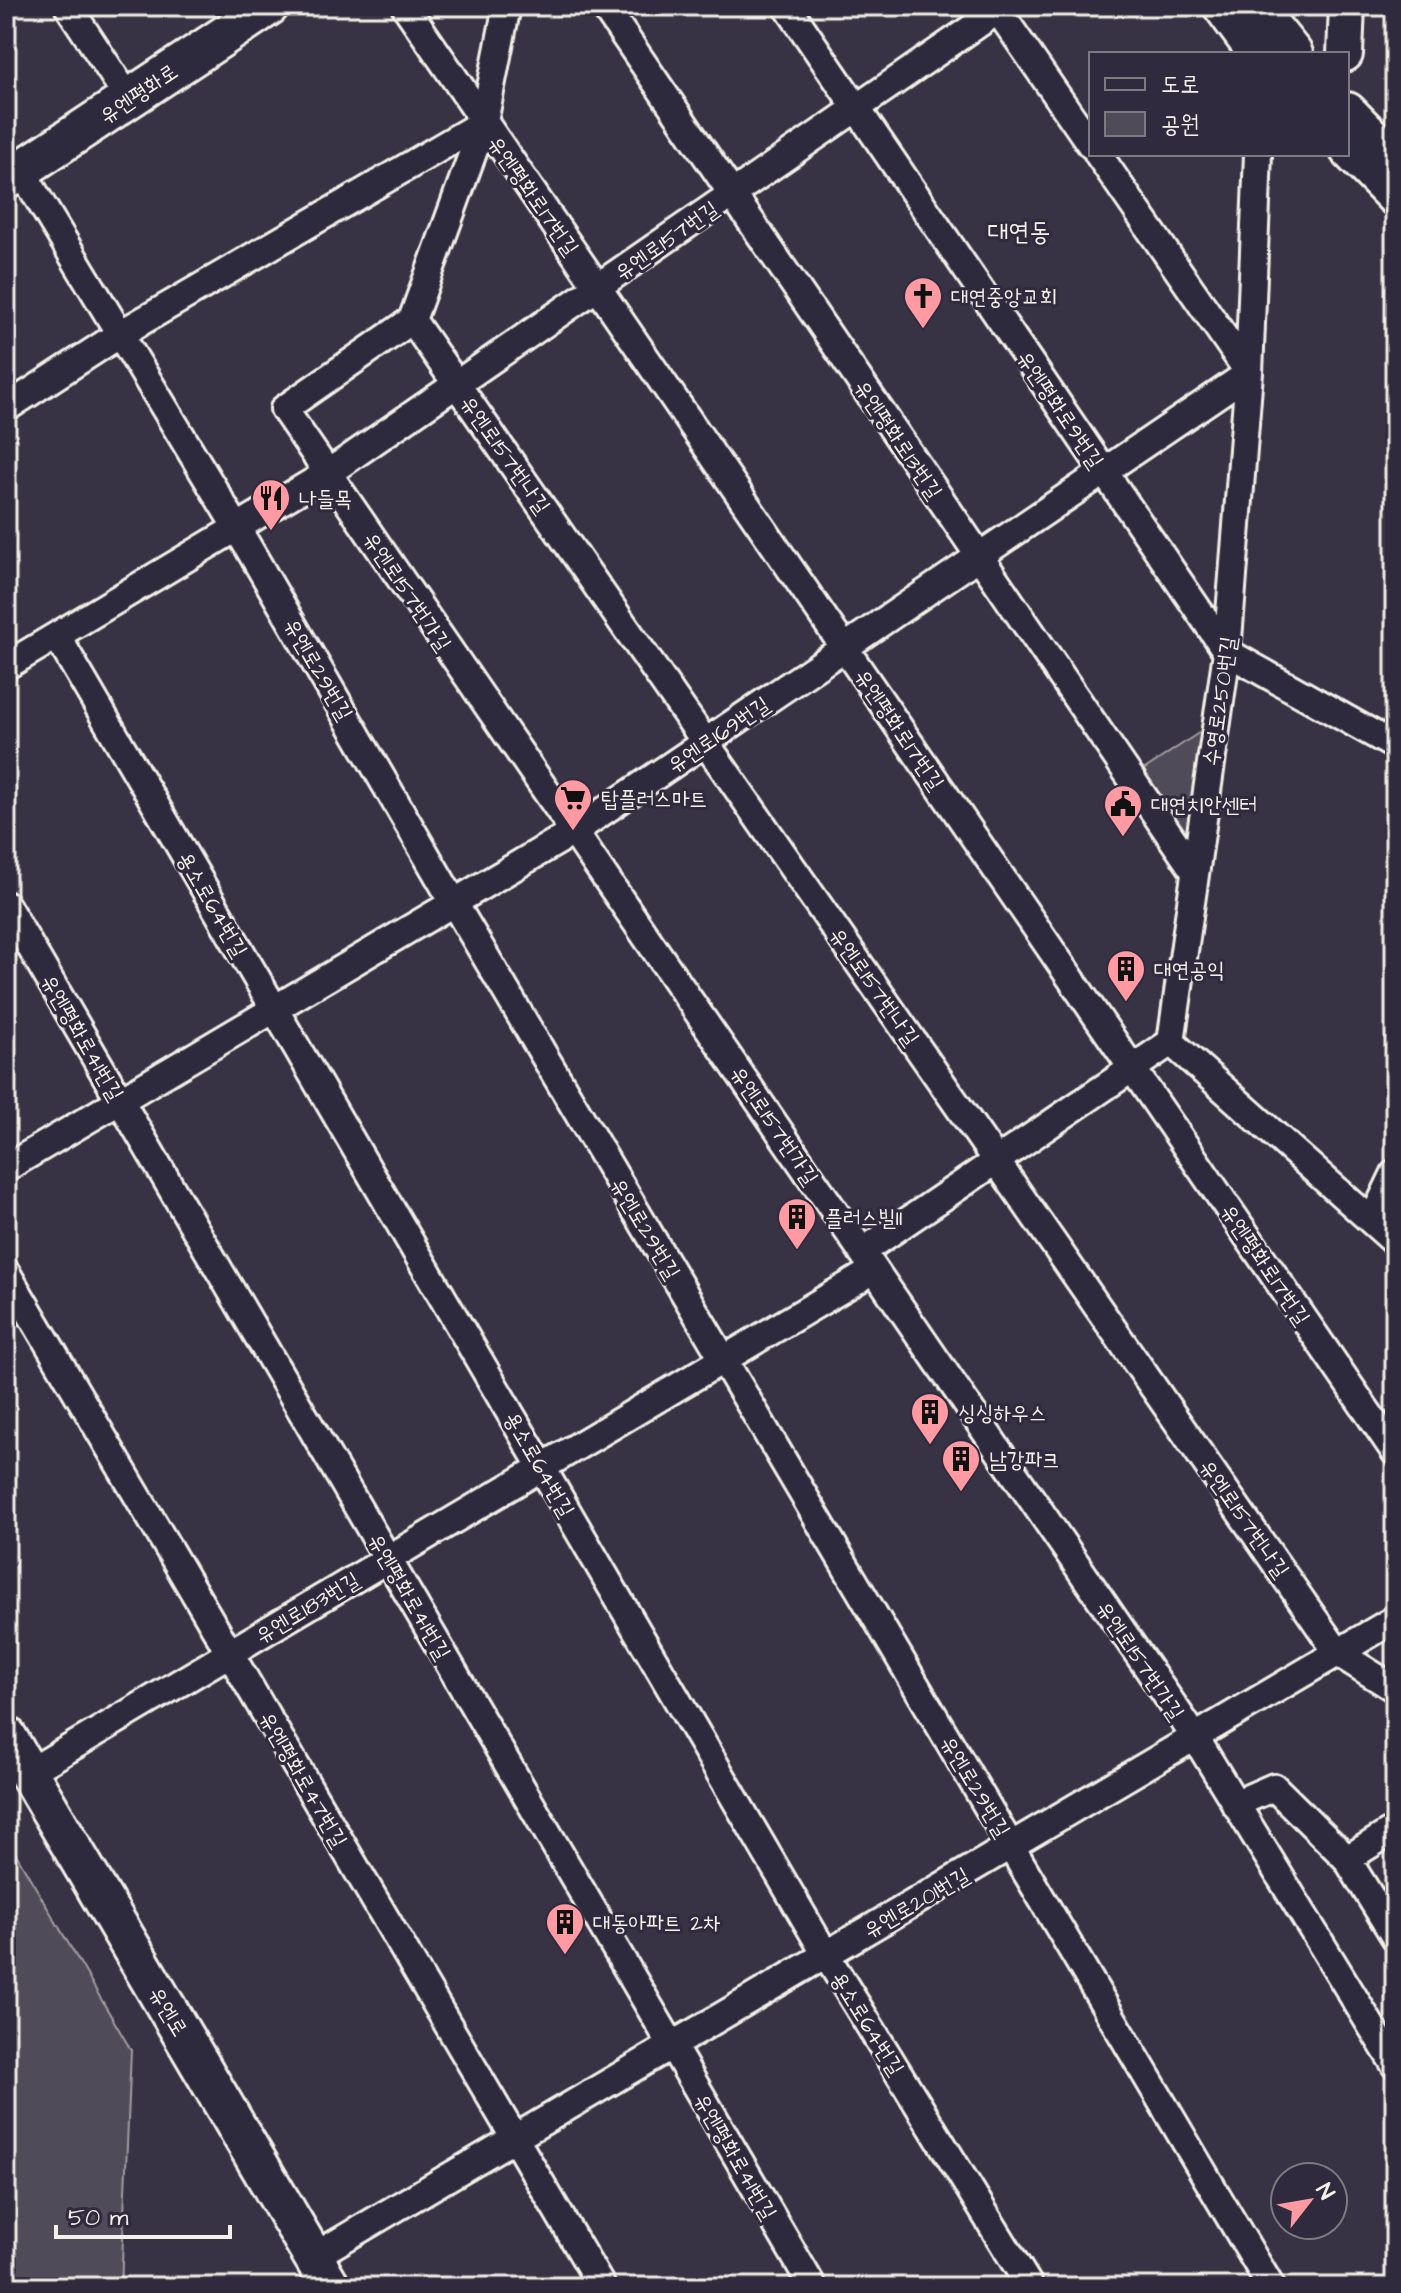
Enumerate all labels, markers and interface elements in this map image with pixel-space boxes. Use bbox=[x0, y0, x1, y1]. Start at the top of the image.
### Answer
legend bbox=[1089, 52, 1349, 156]
street label: 유엔평화로 bbox=[93, 57, 184, 132]
text: 도로 bbox=[1161, 68, 1200, 102]
text: 공원 bbox=[1161, 108, 1200, 142]
street label: 유엔평화로17번길 bbox=[480, 130, 586, 262]
street label: 유엔로157번길 bbox=[609, 194, 725, 288]
district label: 대연동 bbox=[988, 214, 1050, 250]
church icon: 대연중앙교회 bbox=[902, 275, 944, 330]
place label: 대연중앙교회 bbox=[951, 282, 1057, 313]
street label: 유엔평화로9번길 bbox=[1009, 345, 1111, 475]
street label: 유엔평화로13번길 bbox=[846, 374, 949, 506]
street label: 유엔로157번나길 bbox=[452, 389, 557, 521]
restaurant icon: 나들목 bbox=[250, 477, 292, 532]
place label: 나들목 bbox=[299, 484, 352, 515]
street label: 유엔로157번가길 bbox=[355, 526, 458, 658]
street label: 유엔로29번길 bbox=[276, 613, 360, 727]
street label: 수영로250번길 bbox=[1196, 634, 1245, 768]
street label: 유엔평화로17번길 bbox=[847, 663, 951, 797]
street label: 유엔로169번길 bbox=[661, 689, 777, 781]
supermarket icon: 탑플러스마트 bbox=[552, 777, 594, 832]
public building icon: 대연치안센터 bbox=[1102, 783, 1144, 838]
place label: 탑플러스마트 bbox=[601, 784, 707, 815]
place label: 대연치안센터 bbox=[1151, 790, 1257, 821]
street label: 용소로64번길 bbox=[169, 846, 255, 964]
street label: 유엔로157번나길 bbox=[821, 921, 926, 1053]
building icon: 대연공익 bbox=[1105, 948, 1147, 1003]
place label: 대연공익 bbox=[1154, 955, 1225, 986]
street label: 유엔평화로41번길 bbox=[33, 969, 131, 1107]
street label: 유엔로157번가길 bbox=[722, 1060, 825, 1192]
street label: 유엔로29번길 bbox=[602, 1172, 687, 1286]
building icon: 플러스빌II bbox=[776, 1196, 818, 1251]
street label: 유엔평화로17번길 bbox=[1213, 1198, 1317, 1332]
place label: 플러스빌II bbox=[825, 1203, 902, 1234]
building icon: 싱싱하우스 bbox=[909, 1391, 951, 1446]
place label: 싱싱하우스 bbox=[958, 1398, 1047, 1429]
street label: 용소로64번길 bbox=[496, 1406, 582, 1524]
building icon: 남강파크 bbox=[940, 1438, 982, 1493]
place label: 남강파크 bbox=[989, 1445, 1060, 1476]
street label: 유엔로157번나길 bbox=[1191, 1453, 1296, 1585]
street label: 유엔평화로41번길 bbox=[360, 1528, 458, 1666]
street label: 유엔로183번길 bbox=[250, 1565, 366, 1652]
street label: 유엔로157번가길 bbox=[1088, 1595, 1191, 1727]
street label: 유엔평화로47번길 bbox=[251, 1706, 354, 1854]
street label: 유엔로29번길 bbox=[932, 1730, 1017, 1844]
street label: 유엔로201번길 bbox=[858, 1860, 976, 1946]
building icon: 대동아파트 2차 bbox=[544, 1901, 586, 1956]
place label: 대동아파트 2차 bbox=[593, 1908, 721, 1939]
street label: 용소로64번길 bbox=[823, 1966, 911, 2082]
street label: 유엔로 bbox=[141, 1981, 195, 2043]
street label: 유엔평화로41번길 bbox=[686, 2088, 784, 2226]
north arrow bbox=[1269, 2161, 1349, 2241]
text: N bbox=[1308, 2178, 1342, 2206]
scale bar bbox=[56, 2189, 230, 2239]
text: 50 m bbox=[68, 2201, 129, 2235]

